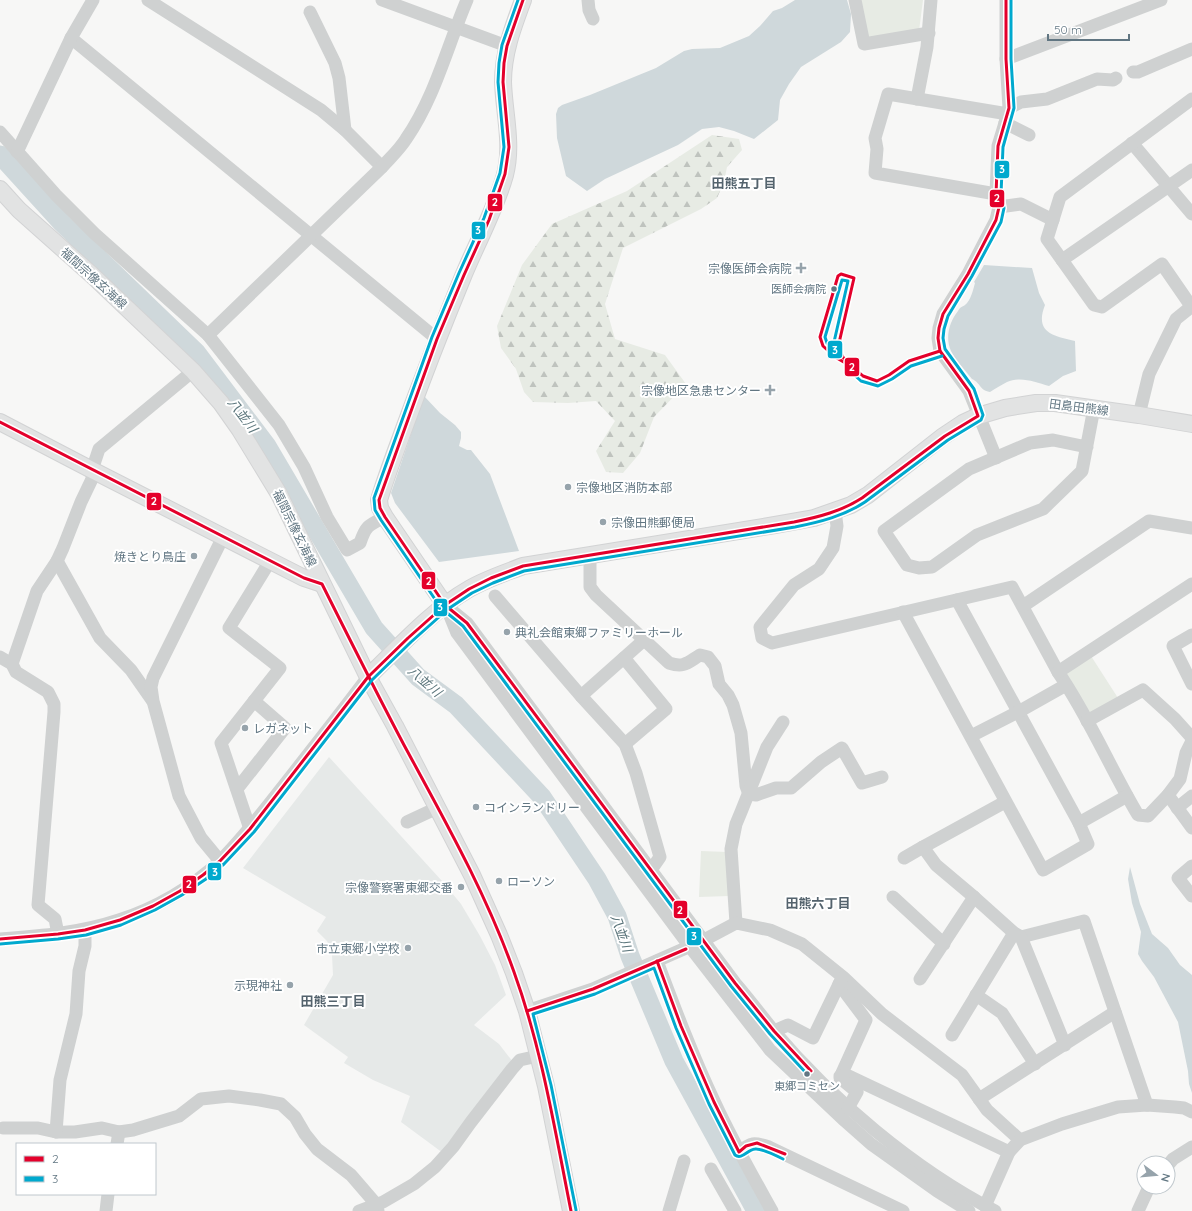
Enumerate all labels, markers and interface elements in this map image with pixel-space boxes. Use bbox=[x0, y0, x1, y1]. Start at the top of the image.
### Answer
scale bar bbox=[1048, 16, 1129, 42]
text: 50 m bbox=[1054, 22, 1082, 37]
line badge: 3 bbox=[994, 160, 1010, 179]
text: 3 bbox=[999, 162, 1005, 176]
district label: 田熊五丁目 bbox=[711, 175, 777, 191]
line badge: 2 bbox=[989, 189, 1005, 208]
text: 2 bbox=[994, 191, 1000, 205]
line badge: 2 bbox=[487, 193, 503, 212]
text: 2 bbox=[492, 195, 498, 209]
line badge: 3 bbox=[471, 221, 486, 240]
text: 3 bbox=[475, 223, 481, 237]
street label: 福間宗像玄海線 bbox=[58, 244, 130, 312]
place label: 宗像医師会病院 bbox=[708, 261, 792, 276]
marker: 宗像医師会病院 bbox=[795, 262, 807, 274]
place label: 医師会病院 bbox=[771, 282, 826, 296]
marker: 医師会病院 bbox=[829, 284, 839, 294]
line badge: 3 bbox=[827, 340, 843, 359]
text: 3 bbox=[832, 343, 838, 357]
line badge: 2 bbox=[844, 357, 860, 377]
text: 2 bbox=[849, 360, 855, 374]
place label: 宗像地区急患センター bbox=[641, 383, 761, 398]
marker: 宗像地区急患センター bbox=[764, 384, 776, 396]
water label: 八並川 bbox=[225, 395, 262, 437]
street label: 田島田熊線 bbox=[1048, 396, 1110, 418]
place label: 宗像地区消防本部 bbox=[576, 480, 672, 495]
marker: 宗像地区消防本部 bbox=[563, 482, 573, 492]
street label: 福間宗像玄海線 bbox=[270, 487, 320, 569]
line badge: 2 bbox=[146, 492, 162, 511]
text: 2 bbox=[151, 494, 157, 508]
place label: 宗像田熊郵便局 bbox=[611, 515, 695, 530]
marker: 宗像田熊郵便局 bbox=[598, 517, 608, 527]
place label: 焼きとり鳥庄 bbox=[114, 549, 186, 564]
marker: 焼きとり鳥庄 bbox=[189, 551, 199, 561]
line badge: 2 bbox=[421, 571, 436, 590]
text: 2 bbox=[426, 574, 432, 588]
line badge: 3 bbox=[433, 598, 448, 617]
text: 3 bbox=[437, 600, 443, 614]
place label: 典礼会館東郷ファミリーホール bbox=[515, 625, 683, 640]
marker: 典礼会館東郷ファミリーホール bbox=[502, 627, 512, 637]
water label: 八並川 bbox=[405, 662, 446, 701]
place label: レガネット bbox=[253, 721, 313, 736]
marker: レガネット bbox=[240, 723, 250, 733]
place label: コインランドリー bbox=[484, 800, 580, 815]
marker: コインランドリー bbox=[471, 802, 481, 812]
line badge: 3 bbox=[207, 862, 222, 881]
text: 3 bbox=[212, 865, 218, 879]
place label: ローソン bbox=[507, 874, 555, 889]
line badge: 2 bbox=[182, 875, 197, 894]
marker: ローソン bbox=[494, 876, 504, 886]
text: 2 bbox=[186, 877, 192, 891]
place label: 宗像警察署東郷交番 bbox=[345, 880, 453, 895]
marker: 宗像警察署東郷交番 bbox=[456, 882, 466, 892]
district label: 田熊六丁目 bbox=[785, 895, 851, 911]
line badge: 2 bbox=[673, 900, 688, 919]
text: 2 bbox=[677, 903, 683, 917]
water label: 八並川 bbox=[608, 912, 637, 956]
line badge: 3 bbox=[686, 927, 702, 946]
text: 3 bbox=[691, 929, 697, 943]
place label: 市立東郷小学校 bbox=[316, 941, 400, 956]
marker: 市立東郷小学校 bbox=[403, 943, 413, 953]
place label: 示現神社 bbox=[234, 978, 282, 993]
marker: 示現神社 bbox=[285, 980, 295, 990]
district label: 田熊三丁目 bbox=[300, 993, 366, 1009]
marker: 東郷コミセン bbox=[802, 1069, 812, 1079]
place label: 東郷コミセン bbox=[774, 1079, 840, 1093]
legend bbox=[16, 1143, 156, 1195]
text: 2 bbox=[52, 1151, 59, 1166]
north arrow bbox=[1136, 1155, 1176, 1195]
text: 3 bbox=[52, 1171, 58, 1186]
text: N bbox=[1158, 1172, 1173, 1184]

